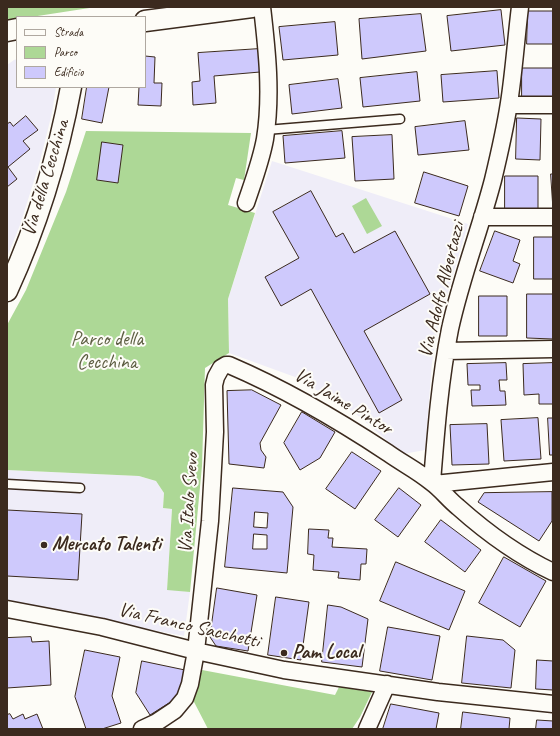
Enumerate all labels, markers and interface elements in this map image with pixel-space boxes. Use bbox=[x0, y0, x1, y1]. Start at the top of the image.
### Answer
legend bbox=[16, 16, 146, 88]
text: Strada bbox=[54, 24, 83, 40]
text: Parco bbox=[54, 44, 77, 60]
text: Edificio bbox=[54, 64, 84, 80]
street label: Via della Cecchina bbox=[17, 117, 75, 239]
street label: Via Adolfo Albertazzi bbox=[414, 220, 470, 360]
park label: Parco della Cecchina bbox=[71, 328, 143, 375]
street label: Via Jaime Pintor bbox=[289, 363, 397, 441]
street label: Via Italo Svevo bbox=[174, 452, 204, 554]
place label: Mercato Talenti bbox=[52, 533, 161, 557]
marker: Mercato Talenti bbox=[39, 540, 49, 550]
street label: Via Franco Sacchetti bbox=[116, 598, 262, 654]
place label: Pam Local bbox=[292, 641, 360, 665]
marker: Pam Local bbox=[279, 648, 289, 658]

